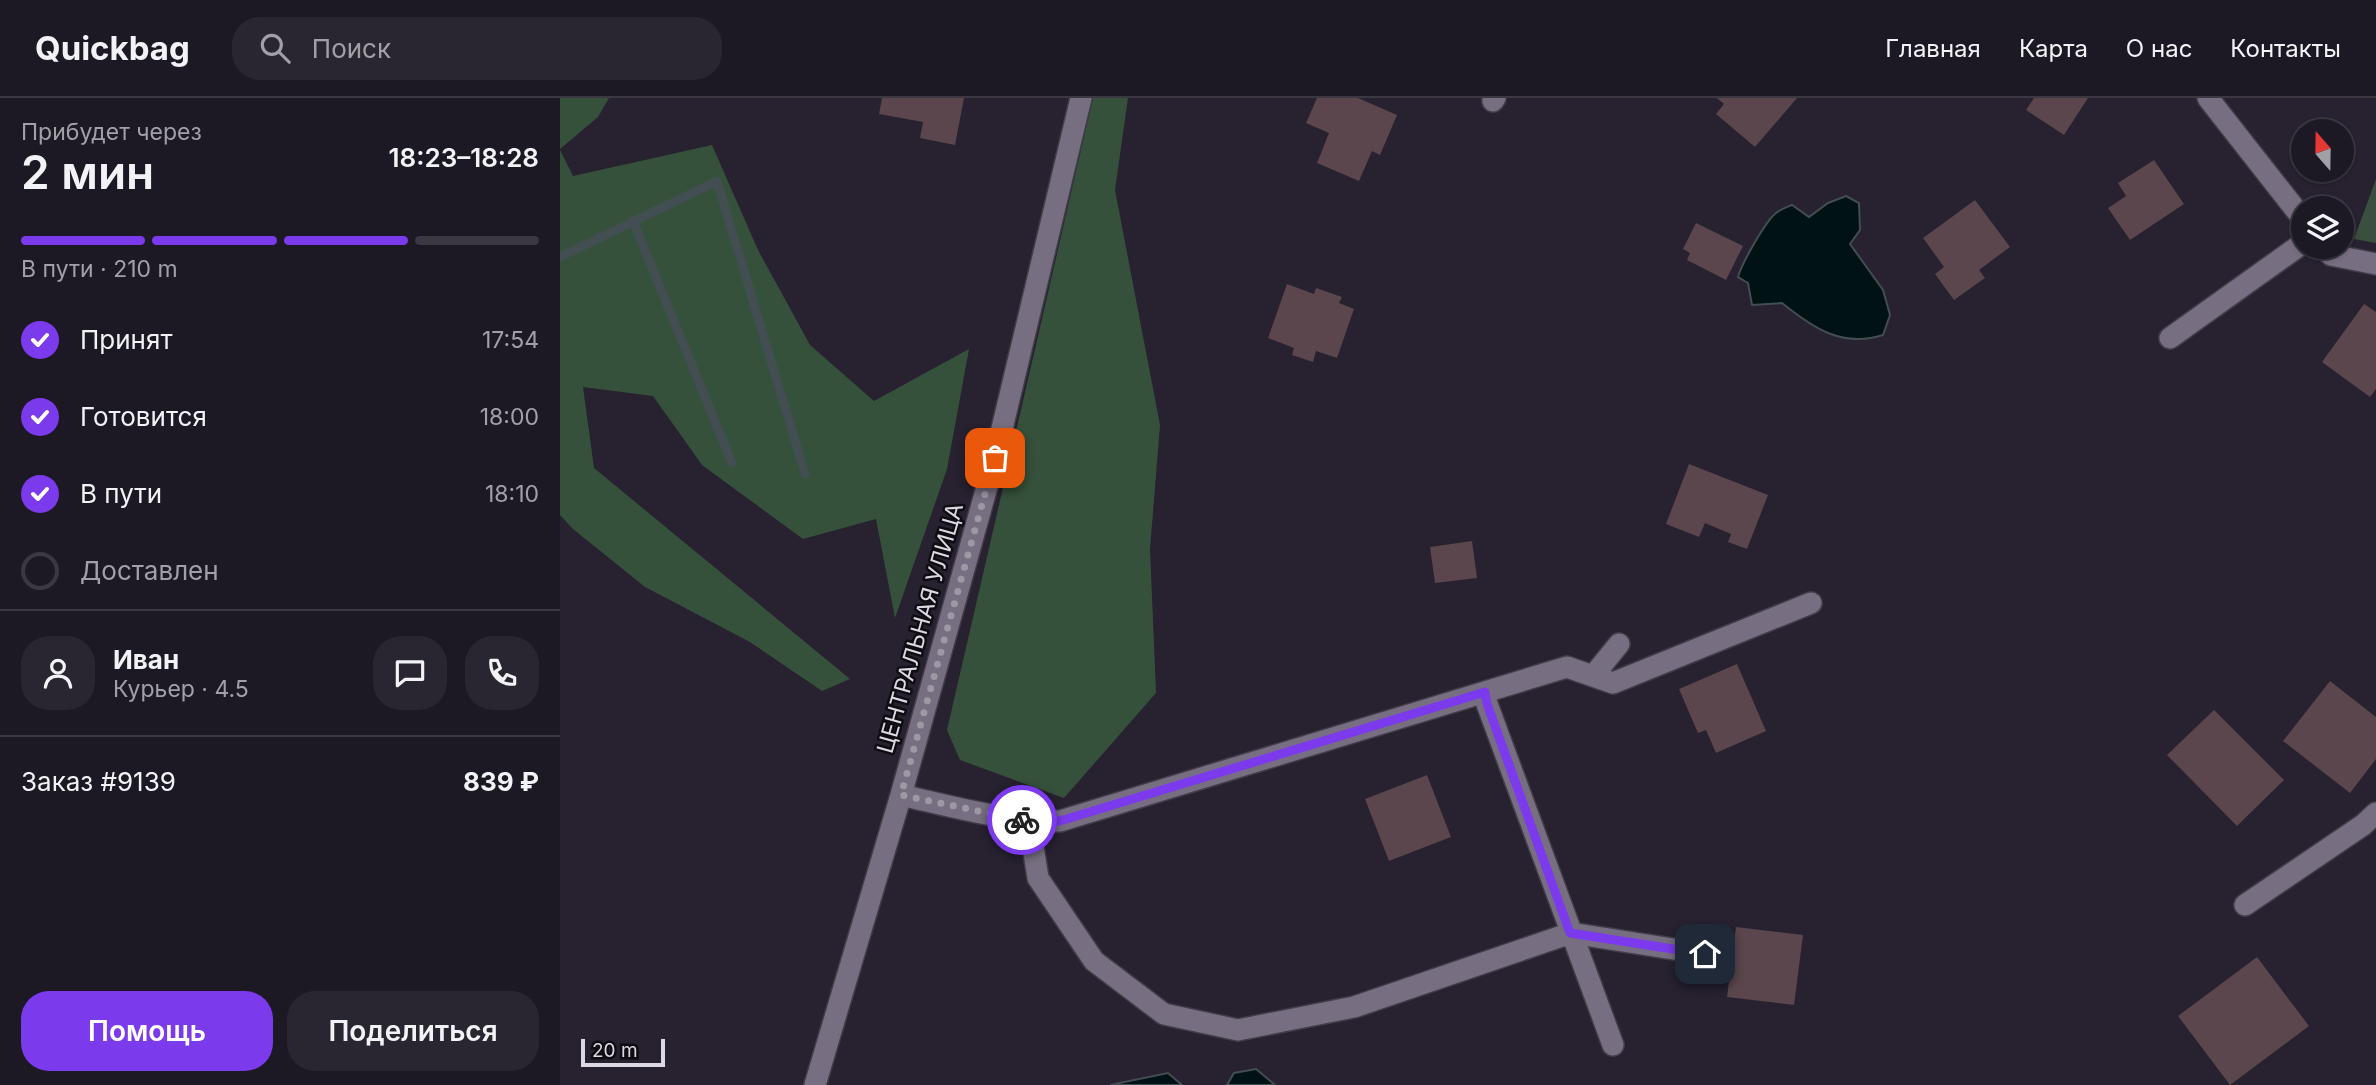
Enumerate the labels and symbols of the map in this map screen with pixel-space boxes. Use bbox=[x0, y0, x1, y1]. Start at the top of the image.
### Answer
north arrow bbox=[2291, 119, 2354, 182]
pin bbox=[965, 428, 1025, 488]
street label: ЦЕНТРАЛЬНАЯ УЛИЦА bbox=[871, 500, 969, 756]
courier bbox=[987, 785, 1057, 855]
pin bbox=[1675, 924, 1735, 984]
scale bar bbox=[581, 1036, 665, 1068]

